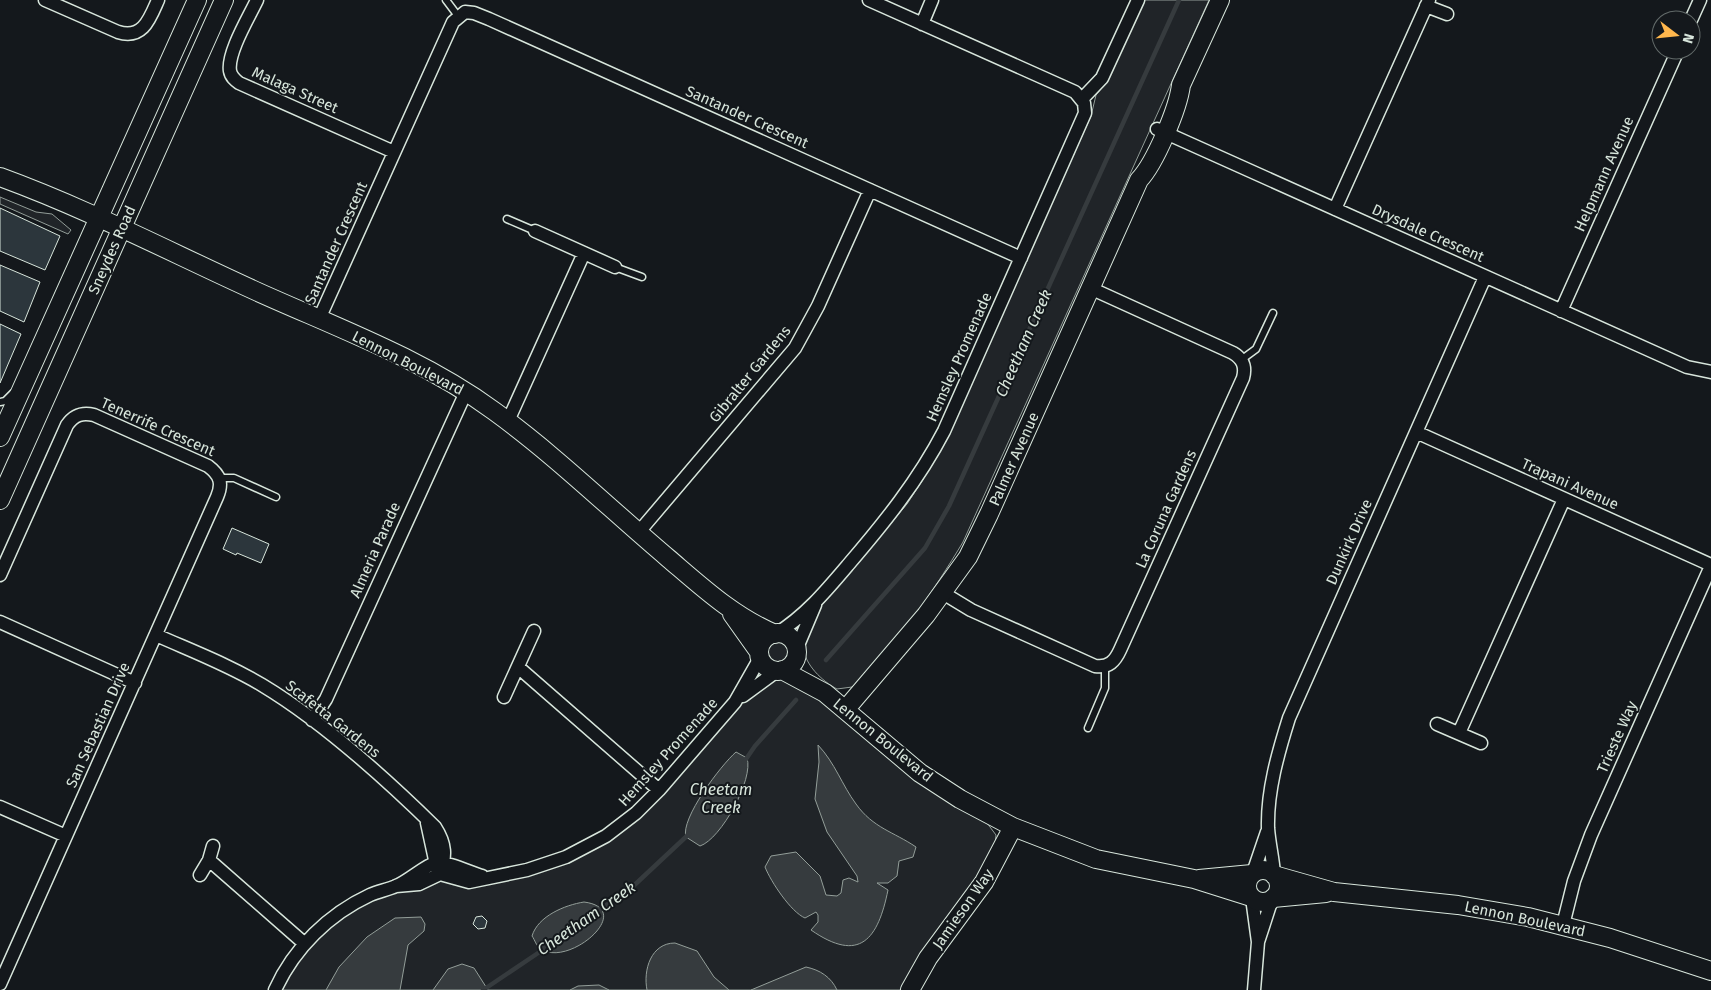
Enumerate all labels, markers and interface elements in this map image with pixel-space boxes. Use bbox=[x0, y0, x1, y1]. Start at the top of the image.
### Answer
north arrow bbox=[1651, 10, 1701, 60]
text: N bbox=[1679, 32, 1697, 45]
street label: Malaga Street bbox=[249, 63, 341, 117]
street label: Santander Crescent bbox=[683, 82, 812, 152]
street label: Helpmann Avenue bbox=[1571, 114, 1637, 234]
street label: Santander Crescent bbox=[301, 178, 371, 307]
street label: Drysdale Crescent bbox=[1369, 200, 1488, 266]
street label: Sneydes Road bbox=[84, 203, 140, 297]
water label: Cheetham Creek bbox=[991, 286, 1056, 400]
street label: Hemsley Promenade bbox=[922, 290, 996, 424]
street label: Gibralter Gardens bbox=[705, 322, 795, 426]
street label: Lennon Boulevard bbox=[349, 327, 467, 399]
street label: Tenerrife Crescent bbox=[98, 394, 218, 460]
street label: Palmer Avenue bbox=[985, 409, 1043, 509]
street label: La Coruna Gardens bbox=[1132, 447, 1200, 571]
street label: Trapani Avenue bbox=[1519, 455, 1621, 513]
street label: Dunkirk Drive bbox=[1322, 496, 1376, 588]
street label: Almeria Parade bbox=[346, 499, 404, 601]
street label: San Sebastian Drive bbox=[62, 660, 134, 790]
street label: Scafetta Gardens bbox=[282, 676, 384, 762]
street label: Hemsley Promenade bbox=[615, 694, 721, 810]
street label: Lennon Boulevard bbox=[830, 694, 936, 786]
street label: Trieste Way bbox=[1593, 698, 1641, 776]
water label: Cheetam Creek bbox=[690, 780, 752, 817]
street label: Jamieson Way bbox=[929, 865, 998, 953]
water label: Cheetham Creek bbox=[533, 877, 639, 959]
street label: Lennon Boulevard bbox=[1463, 897, 1587, 941]

